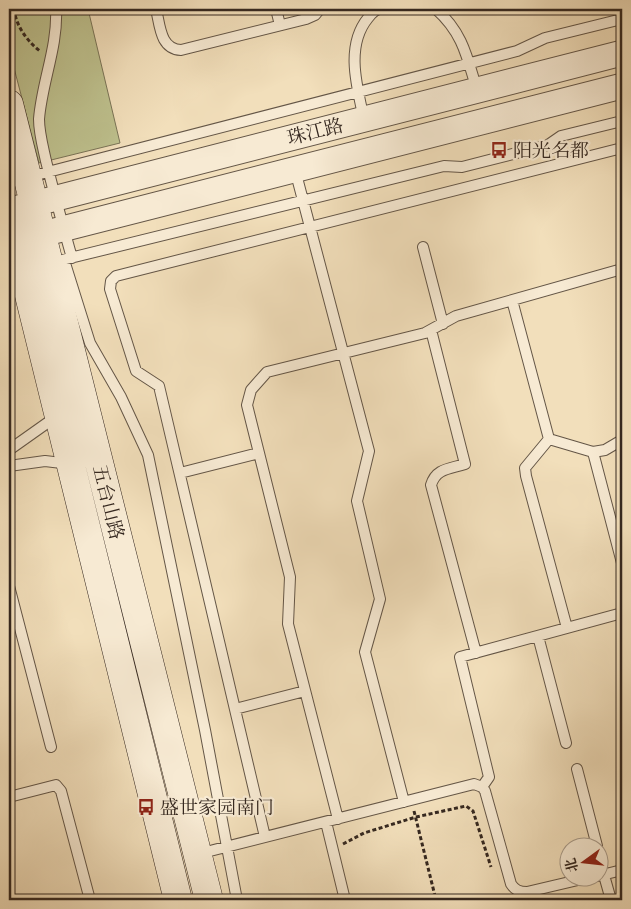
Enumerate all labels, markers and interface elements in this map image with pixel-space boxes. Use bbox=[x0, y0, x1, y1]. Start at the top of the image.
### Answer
street label: 珠江路 bbox=[284, 112, 346, 151]
place label: 阳光名都 bbox=[513, 138, 589, 163]
bus stop icon: 阳光名都 bbox=[489, 140, 509, 160]
street label: 五台山路 bbox=[87, 462, 130, 542]
place label: 盛世家园南门 bbox=[160, 795, 274, 820]
bus stop icon: 盛世家园南门 bbox=[136, 797, 156, 817]
north arrow bbox=[558, 836, 608, 886]
text: 北 bbox=[561, 856, 582, 874]

